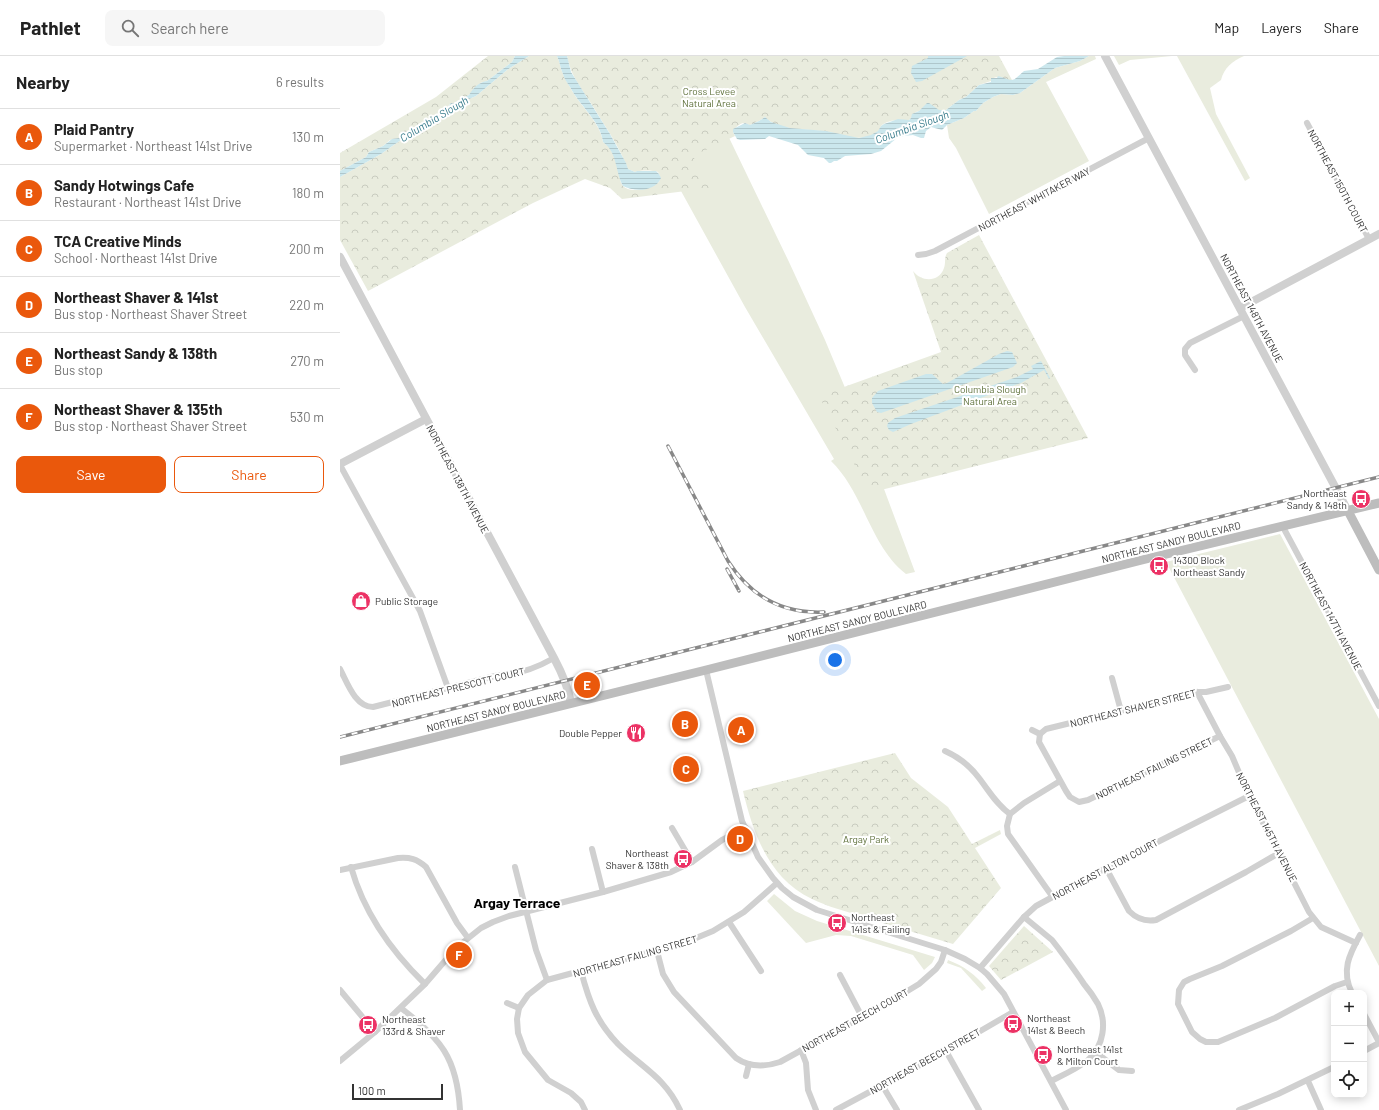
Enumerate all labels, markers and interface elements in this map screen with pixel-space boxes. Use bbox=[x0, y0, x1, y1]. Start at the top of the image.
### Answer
search box bbox=[105, 10, 385, 46]
text: Pathlet bbox=[20, 16, 81, 39]
icon: search bbox=[119, 17, 141, 39]
text: Search here bbox=[151, 19, 229, 37]
text: Map bbox=[1214, 19, 1239, 36]
text: Layers bbox=[1261, 19, 1302, 36]
text: Share bbox=[1324, 19, 1359, 36]
text: Nearby bbox=[16, 72, 70, 92]
text: 6 results bbox=[276, 74, 324, 90]
park label: Cross Levee Natural Area bbox=[682, 85, 736, 109]
water label: Columbia Slough bbox=[397, 93, 470, 144]
water label: Columbia Slough bbox=[873, 107, 951, 146]
text: Plaid Pantry bbox=[54, 120, 134, 138]
street label: NORTHEAST 150TH COURT bbox=[1306, 127, 1371, 235]
text: A bbox=[25, 129, 33, 145]
text: 130 m bbox=[292, 129, 324, 145]
text: Supermarket · Northeast 141st Drive bbox=[54, 138, 252, 154]
street label: NORTHEAST WHITAKER WAY bbox=[976, 164, 1092, 234]
text: Sandy Hotwings Cafe bbox=[54, 176, 194, 194]
text: B bbox=[25, 185, 33, 201]
text: 180 m bbox=[292, 185, 324, 201]
text: Restaurant · Northeast 141st Drive bbox=[54, 194, 241, 210]
text: TCA Creative Minds bbox=[54, 232, 182, 250]
text: C bbox=[25, 241, 33, 257]
text: 200 m bbox=[289, 241, 324, 257]
text: School · Northeast 141st Drive bbox=[54, 250, 217, 266]
street label: NORTHEAST 148TH AVENUE bbox=[1218, 252, 1286, 364]
text: Northeast Shaver & 141st bbox=[54, 288, 218, 306]
text: D bbox=[25, 297, 33, 313]
text: 220 m bbox=[289, 297, 324, 313]
text: Bus stop · Northeast Shaver Street bbox=[54, 306, 247, 322]
text: Northeast Sandy & 138th bbox=[54, 344, 217, 362]
text: E bbox=[25, 353, 33, 369]
text: 270 m bbox=[290, 353, 324, 369]
text: Bus stop bbox=[54, 362, 103, 378]
park label: Columbia Slough Natural Area bbox=[954, 383, 1026, 407]
text: Northeast Shaver & 135th bbox=[54, 400, 222, 418]
text: F bbox=[25, 409, 33, 425]
text: 530 m bbox=[290, 409, 324, 425]
text: Bus stop · Northeast Shaver Street bbox=[54, 418, 247, 434]
street label: NORTHEAST 138TH AVENUE bbox=[424, 423, 492, 535]
button: Save bbox=[16, 456, 166, 493]
button: Share bbox=[174, 456, 324, 493]
place label: Northeast Sandy & 148th bbox=[1287, 487, 1347, 511]
bus stop icon: Northeast Sandy & 148th bbox=[1350, 488, 1372, 510]
street label: NORTHEAST SANDY BOULEVARD bbox=[1100, 519, 1242, 565]
place label: 14300 Block Northeast Sandy bbox=[1173, 554, 1245, 578]
bus stop icon: 14300 Block Northeast Sandy bbox=[1148, 555, 1170, 577]
street label: NORTHEAST 147TH AVENUE bbox=[1297, 560, 1365, 672]
shop icon: Public Storage bbox=[350, 590, 372, 612]
place label: Public Storage bbox=[375, 595, 438, 607]
street label: NORTHEAST SANDY BOULEVARD bbox=[786, 598, 928, 644]
your location bbox=[825, 650, 845, 670]
street label: NORTHEAST PRESCOTT COURT bbox=[390, 665, 526, 709]
pin: E bbox=[574, 670, 600, 700]
street label: NORTHEAST SHAVER STREET bbox=[1069, 686, 1198, 729]
street label: NORTHEAST SANDY BOULEVARD bbox=[425, 688, 567, 734]
pin: B bbox=[672, 709, 698, 739]
pin: A bbox=[728, 715, 754, 745]
restaurant icon: Double Pepper bbox=[625, 722, 647, 744]
place label: Double Pepper bbox=[559, 727, 622, 739]
street label: NORTHEAST FAILING STREET bbox=[1094, 734, 1215, 802]
pin: C bbox=[673, 754, 699, 784]
street label: NORTHEAST 145TH AVENUE bbox=[1234, 770, 1300, 884]
pin: D bbox=[727, 824, 753, 854]
park label: Argay Park bbox=[843, 833, 889, 845]
street label: NORTHEAST ALTON COURT bbox=[1050, 836, 1160, 902]
place label: Northeast Shaver & 138th bbox=[606, 847, 669, 871]
bus stop icon: Northeast Shaver & 138th bbox=[672, 848, 694, 870]
district label: Argay Terrace bbox=[473, 894, 561, 911]
place label: Northeast 141st & Failing bbox=[851, 911, 910, 935]
bus stop icon: Northeast 141st & Failing bbox=[826, 912, 848, 934]
street label: NORTHEAST FAILING STREET bbox=[572, 932, 699, 979]
pin: F bbox=[446, 940, 472, 970]
street label: NORTHEAST BEECH COURT bbox=[800, 986, 911, 1054]
map controls bbox=[1331, 990, 1367, 1098]
button: + bbox=[1331, 990, 1367, 1026]
place label: Northeast 141st & Beech bbox=[1027, 1012, 1085, 1036]
place label: Northeast 133rd & Shaver bbox=[382, 1013, 446, 1037]
bus stop icon: Northeast 141st & Beech bbox=[1002, 1013, 1024, 1035]
bus stop icon: Northeast 133rd & Shaver bbox=[357, 1014, 379, 1036]
street label: NORTHEAST BEECH STREET bbox=[868, 1025, 983, 1096]
button: − bbox=[1331, 1026, 1367, 1062]
place label: Northeast 141st & Milton Court bbox=[1057, 1043, 1123, 1067]
bus stop icon: Northeast 141st & Milton Court bbox=[1032, 1044, 1054, 1066]
button: locate bbox=[1331, 1062, 1367, 1098]
scale bar bbox=[352, 1082, 443, 1101]
text: 100 m bbox=[358, 1084, 386, 1097]

